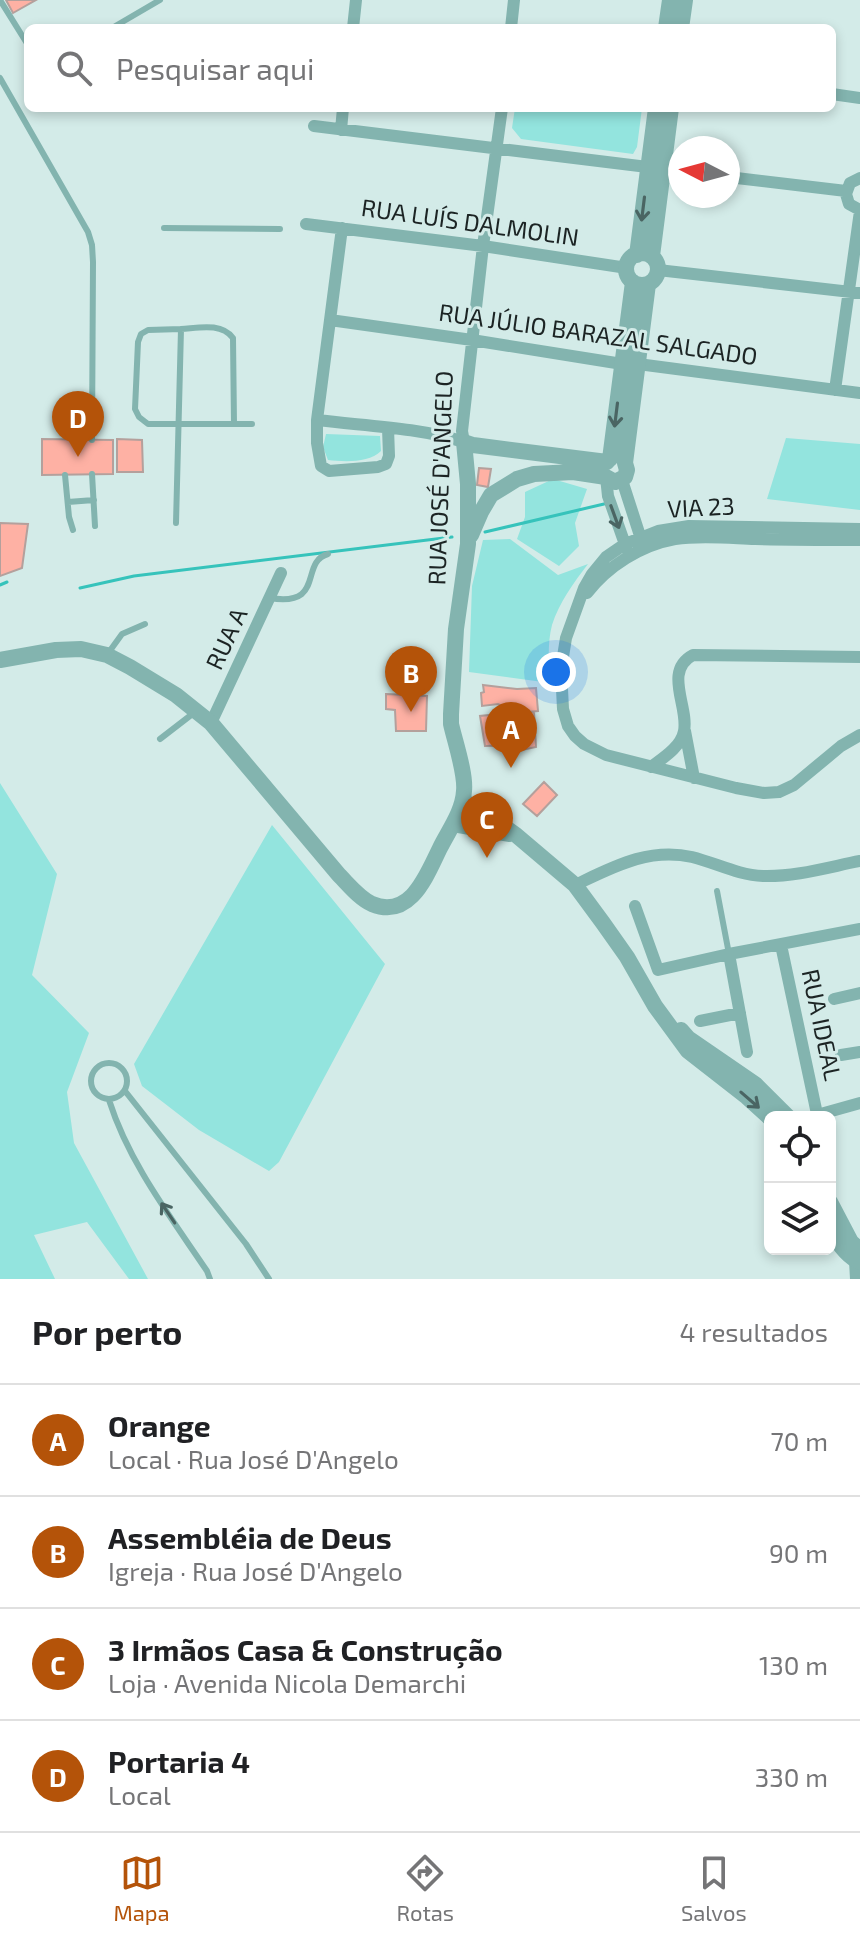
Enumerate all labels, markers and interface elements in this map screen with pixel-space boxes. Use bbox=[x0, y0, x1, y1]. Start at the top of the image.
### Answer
search box bbox=[24, 24, 836, 112]
icon: search bbox=[52, 46, 96, 90]
text: Pesquisar aqui bbox=[116, 50, 314, 86]
north arrow bbox=[668, 136, 740, 208]
street label: RUA LUÍS DALMOLIN bbox=[360, 192, 581, 251]
one-way arrow bbox=[635, 195, 650, 222]
street label: RUA JÚLIO BARAZAL SALGADO bbox=[437, 297, 759, 370]
street label: RUA JOSÉ D'ANGELO bbox=[421, 370, 458, 586]
pin: D bbox=[52, 391, 104, 457]
one-way arrow bbox=[608, 402, 623, 427]
street label: VIA 23 bbox=[666, 490, 735, 523]
one-way arrow bbox=[609, 504, 624, 529]
street label: RUA A bbox=[199, 603, 252, 674]
pin: B bbox=[385, 646, 437, 712]
your location bbox=[536, 652, 576, 692]
pin: A bbox=[485, 702, 537, 768]
pin: C bbox=[461, 792, 513, 858]
street label: RUA IDEAL bbox=[796, 966, 848, 1083]
one-way arrow bbox=[740, 1091, 760, 1109]
map controls bbox=[764, 1111, 836, 1255]
button: locate bbox=[764, 1111, 836, 1183]
button: layers bbox=[764, 1183, 836, 1255]
one-way arrow bbox=[160, 1203, 176, 1225]
text: Por perto bbox=[32, 1311, 182, 1352]
text: 4 resultados bbox=[680, 1316, 828, 1347]
text: Orange bbox=[108, 1407, 211, 1443]
text: A bbox=[50, 1425, 66, 1456]
text: 70 m bbox=[770, 1425, 828, 1456]
text: Local · Rua José D'Angelo bbox=[108, 1443, 399, 1474]
text: Assembléia de Deus bbox=[108, 1519, 392, 1555]
text: B bbox=[50, 1537, 66, 1568]
text: 90 m bbox=[769, 1537, 828, 1568]
text: Igreja · Rua José D'Angelo bbox=[108, 1555, 403, 1586]
text: 3 Irmãos Casa & Construção bbox=[108, 1631, 503, 1667]
text: C bbox=[50, 1649, 66, 1680]
text: 130 m bbox=[759, 1649, 828, 1680]
text: Loja · Avenida Nicola Demarchi bbox=[108, 1667, 466, 1698]
text: Portaria 4 bbox=[108, 1743, 250, 1779]
text: D bbox=[49, 1761, 67, 1792]
text: 330 m bbox=[755, 1761, 828, 1792]
text: Local bbox=[108, 1779, 171, 1810]
tab: Mapa bbox=[113, 1851, 170, 1925]
tab: Rotas bbox=[396, 1851, 454, 1925]
tab: Salvos bbox=[681, 1851, 747, 1925]

